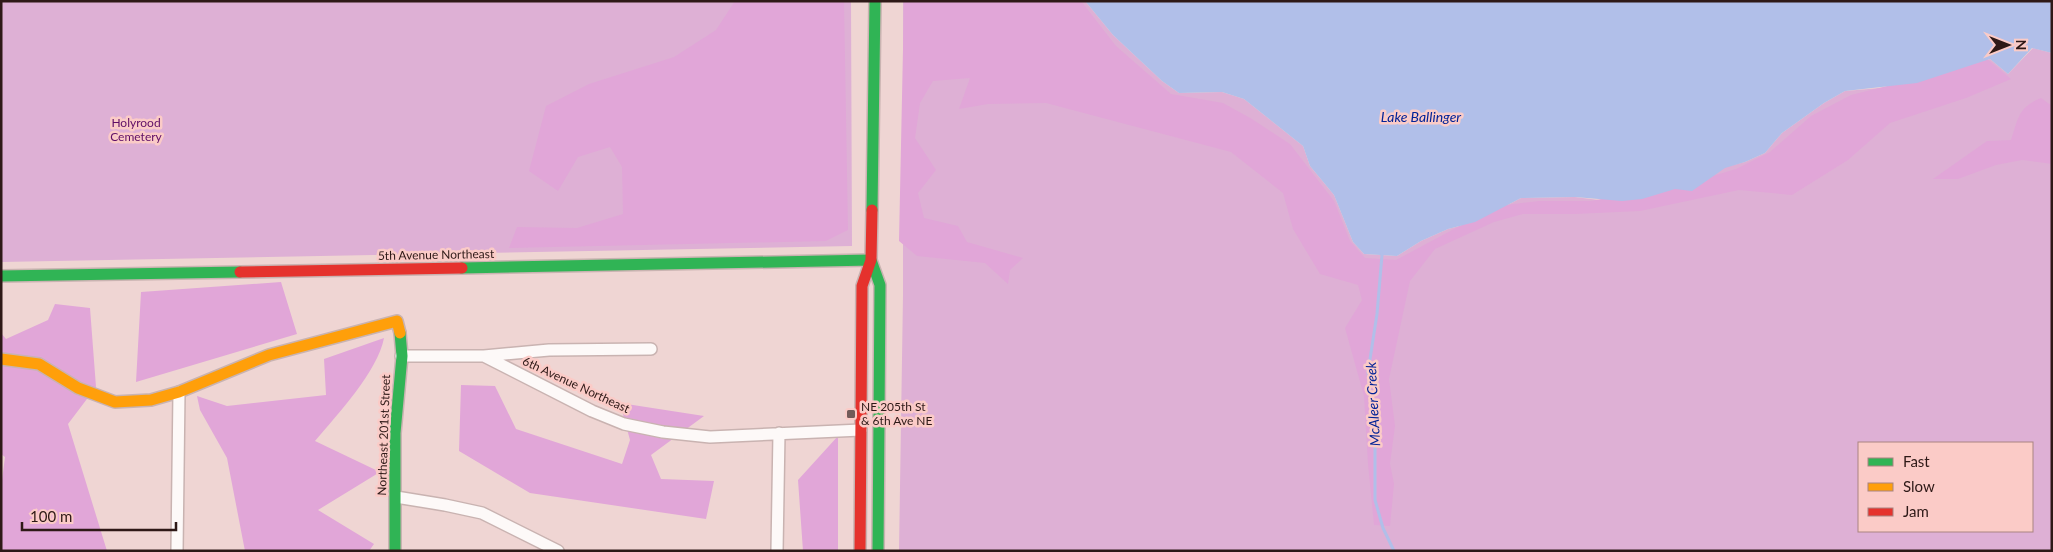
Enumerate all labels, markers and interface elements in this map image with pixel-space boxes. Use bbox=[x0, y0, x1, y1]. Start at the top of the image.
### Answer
north arrow bbox=[1983, 20, 2033, 70]
text: N bbox=[2013, 40, 2030, 50]
water label: Lake Ballinger bbox=[1381, 108, 1461, 125]
park label: Holyrood Cemetery bbox=[110, 115, 163, 144]
street label: 5th Avenue Northeast bbox=[378, 246, 495, 263]
street label: 6th Avenue Northeast bbox=[520, 353, 633, 416]
water label: McAleer Creek bbox=[1362, 361, 1383, 447]
street label: Northeast 201st Street bbox=[374, 374, 393, 496]
place label: NE 205th St & 6th Ave NE bbox=[861, 399, 932, 428]
marker: NE 205th St & 6th Ave NE bbox=[845, 408, 857, 420]
legend bbox=[1858, 442, 2033, 532]
text: Fast bbox=[1903, 452, 1930, 470]
text: Slow bbox=[1903, 477, 1935, 495]
scale bar bbox=[22, 500, 176, 532]
text: Jam bbox=[1903, 502, 1929, 520]
text: 100 m bbox=[30, 507, 72, 525]

